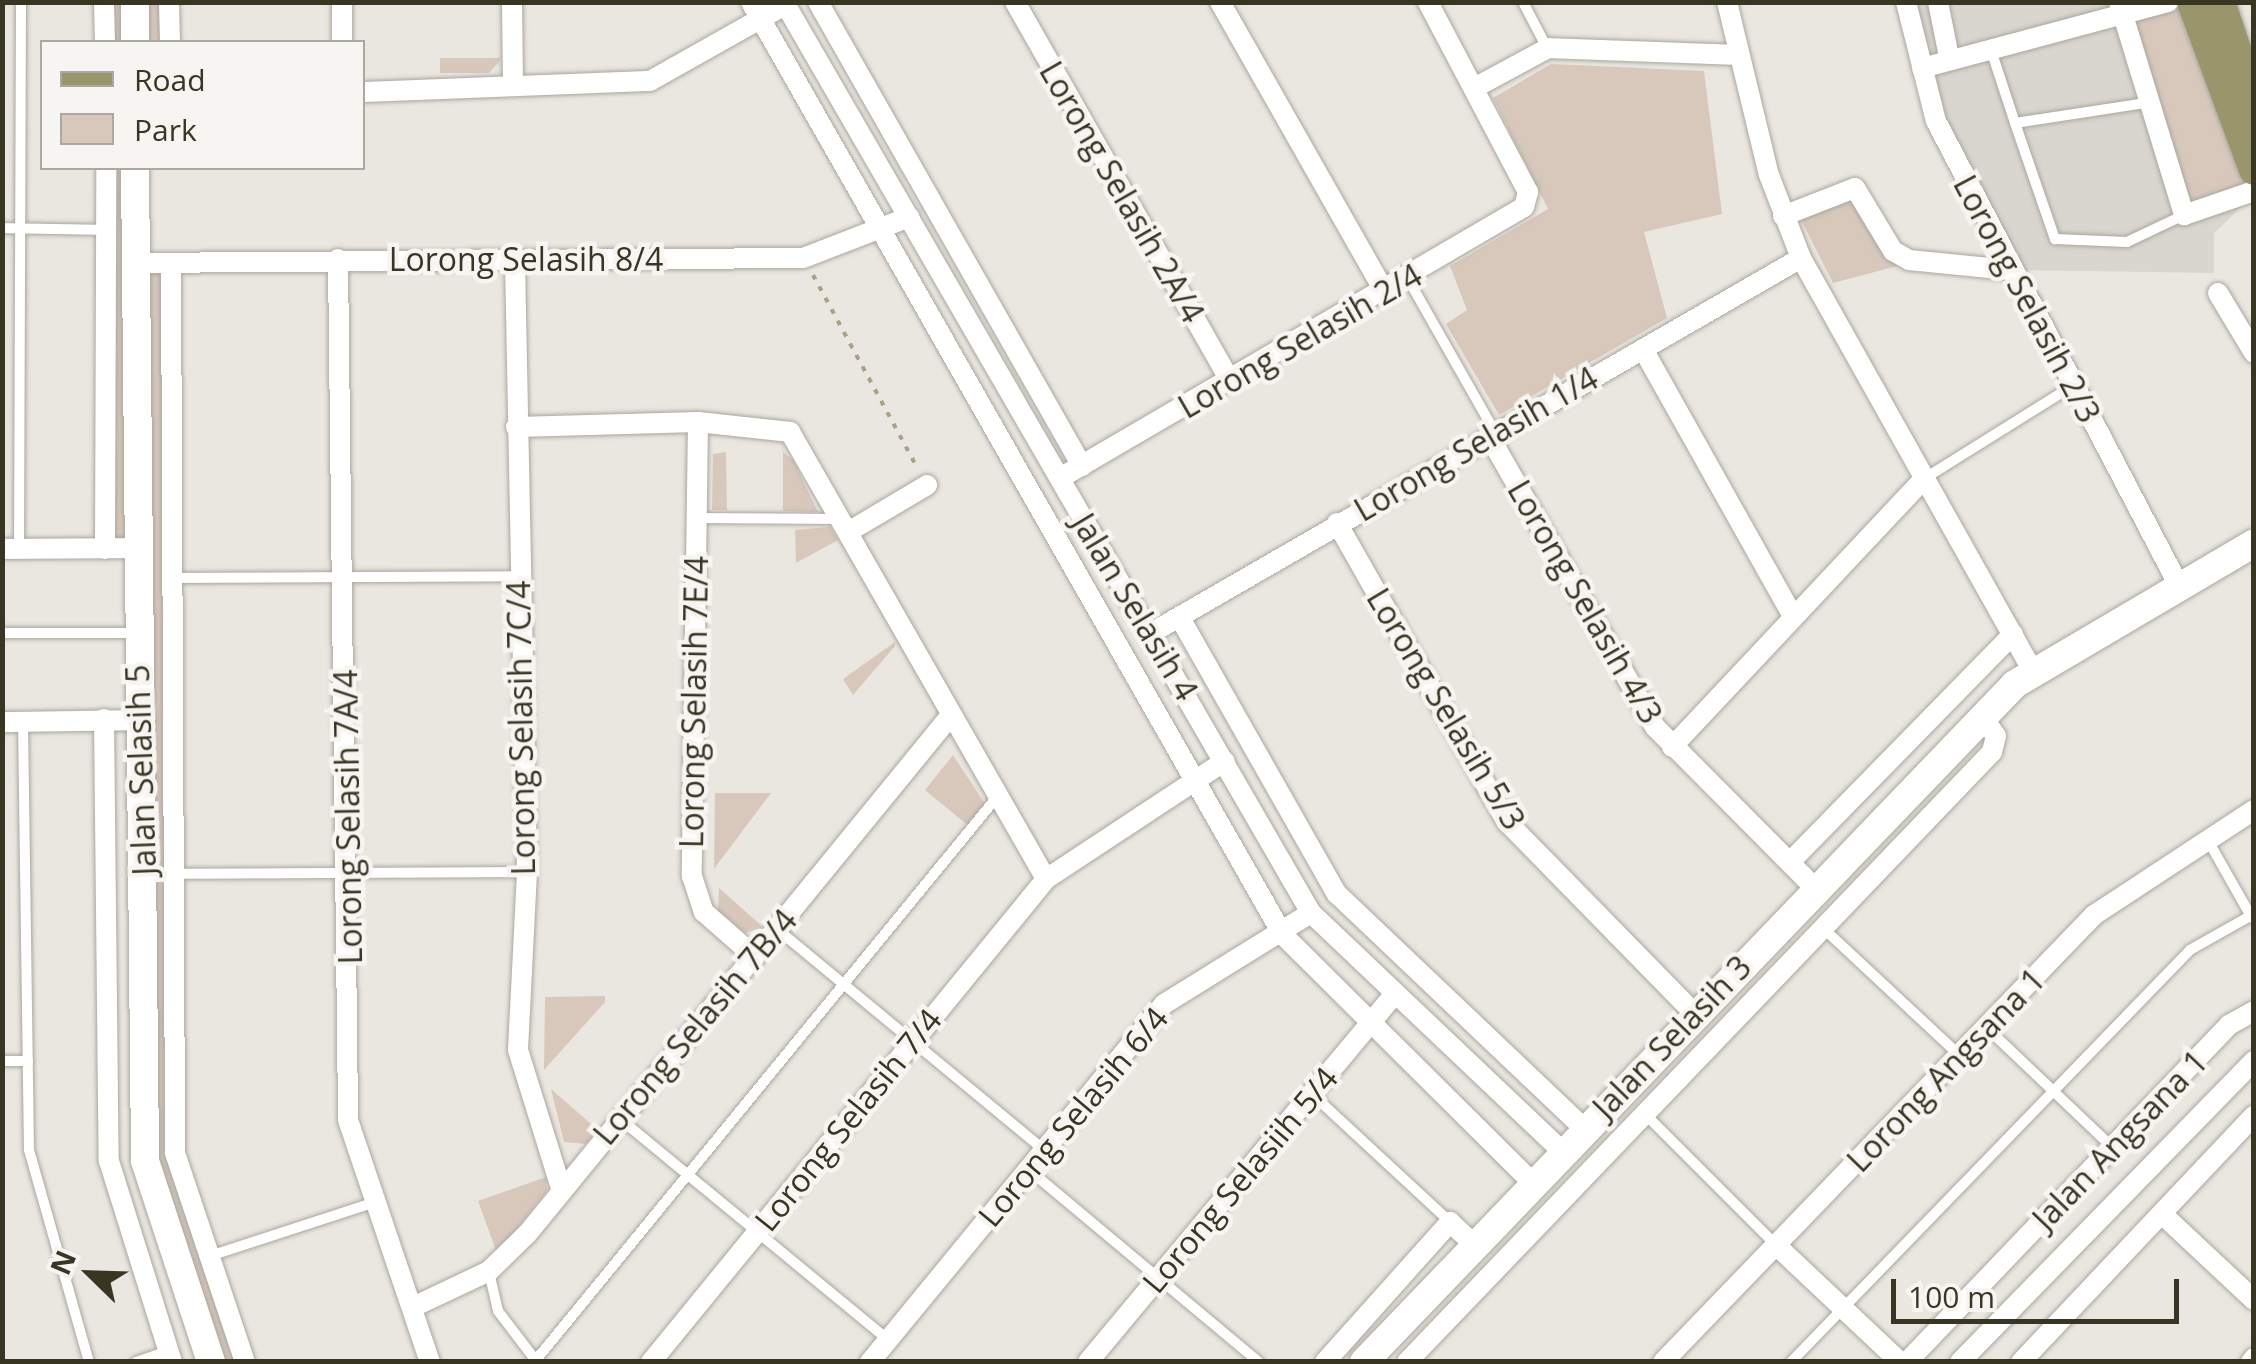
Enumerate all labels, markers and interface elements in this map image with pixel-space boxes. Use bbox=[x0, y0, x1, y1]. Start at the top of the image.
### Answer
legend bbox=[40, 40, 365, 170]
street label: Lorong Selasih 2A/4 bbox=[1032, 55, 1212, 329]
text: Road bbox=[134, 59, 206, 100]
text: Park bbox=[134, 109, 197, 150]
street label: Lorong Selasih 2/3 bbox=[1946, 169, 2108, 429]
street label: Lorong Selasih 8/4 bbox=[389, 240, 663, 278]
street label: Lorong Selasih 2/4 bbox=[1172, 256, 1428, 426]
street label: Lorong Selasih 1/4 bbox=[1348, 359, 1604, 529]
street label: Lorong Selasih 4/3 bbox=[1500, 474, 1670, 730]
street label: Jalan Selasih 4 bbox=[1064, 507, 1206, 707]
street label: Lorong Selasih 7E/4 bbox=[672, 556, 716, 848]
street label: Lorong Selasih 7C/4 bbox=[499, 580, 543, 876]
street label: Lorong Selasih 5/3 bbox=[1359, 581, 1533, 837]
street label: Jalan Selasih 5 bbox=[118, 664, 164, 876]
street label: Lorong Selasih 7A/4 bbox=[326, 669, 370, 965]
street label: Lorong Selasih 7B/4 bbox=[585, 902, 805, 1152]
street label: Jalan Selasih 3 bbox=[1585, 948, 1759, 1126]
street label: Lorong Angsana 1 bbox=[1839, 960, 2053, 1180]
street label: Lorong Selasih 6/4 bbox=[970, 999, 1176, 1235]
street label: Lorong Selasih 7/4 bbox=[747, 1001, 949, 1239]
street label: Jalan Angsana 1 bbox=[2025, 1042, 2215, 1238]
street label: Lorong Selasiih 5/4 bbox=[1134, 1059, 1346, 1301]
north arrow bbox=[40, 1224, 140, 1324]
text: N bbox=[40, 1244, 84, 1280]
scale bar bbox=[1896, 1259, 2184, 1321]
text: 100 m bbox=[1908, 1276, 1995, 1317]

